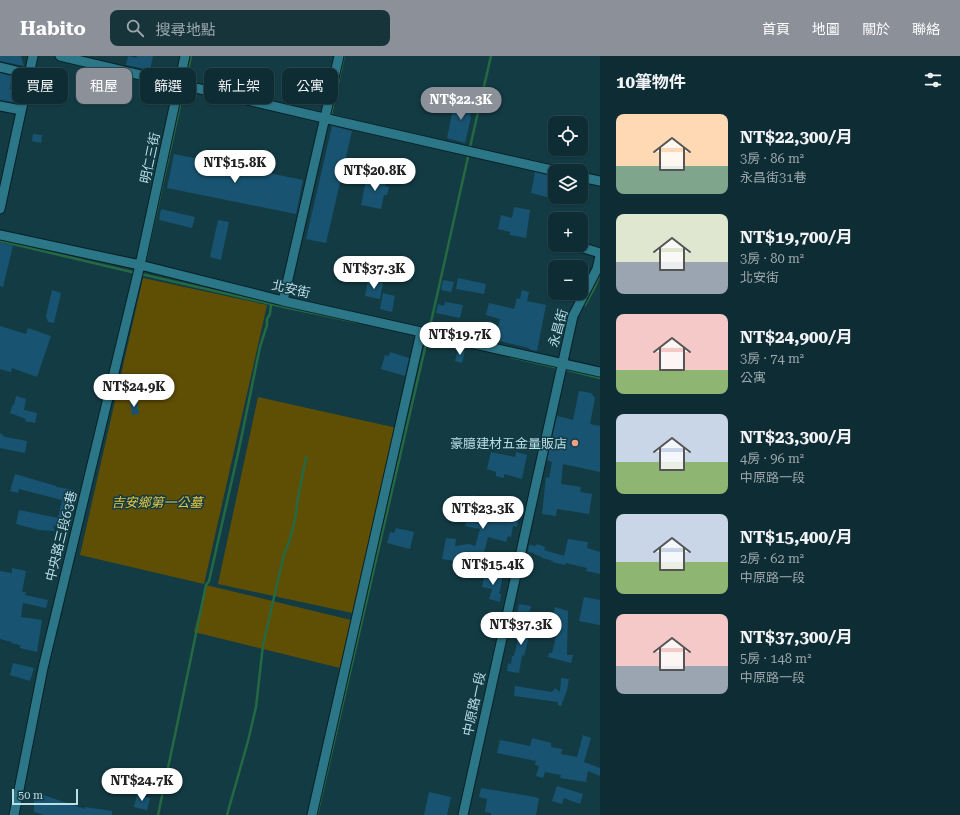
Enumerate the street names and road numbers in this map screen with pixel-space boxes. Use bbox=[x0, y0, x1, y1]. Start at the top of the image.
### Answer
street label: 明仁三街 bbox=[137, 131, 163, 185]
street label: 北安街 bbox=[270, 277, 312, 301]
street label: 永昌街 bbox=[545, 307, 571, 349]
street label: 中央路三段63巷 bbox=[43, 489, 79, 583]
street label: 中原路一段 bbox=[460, 671, 488, 737]

